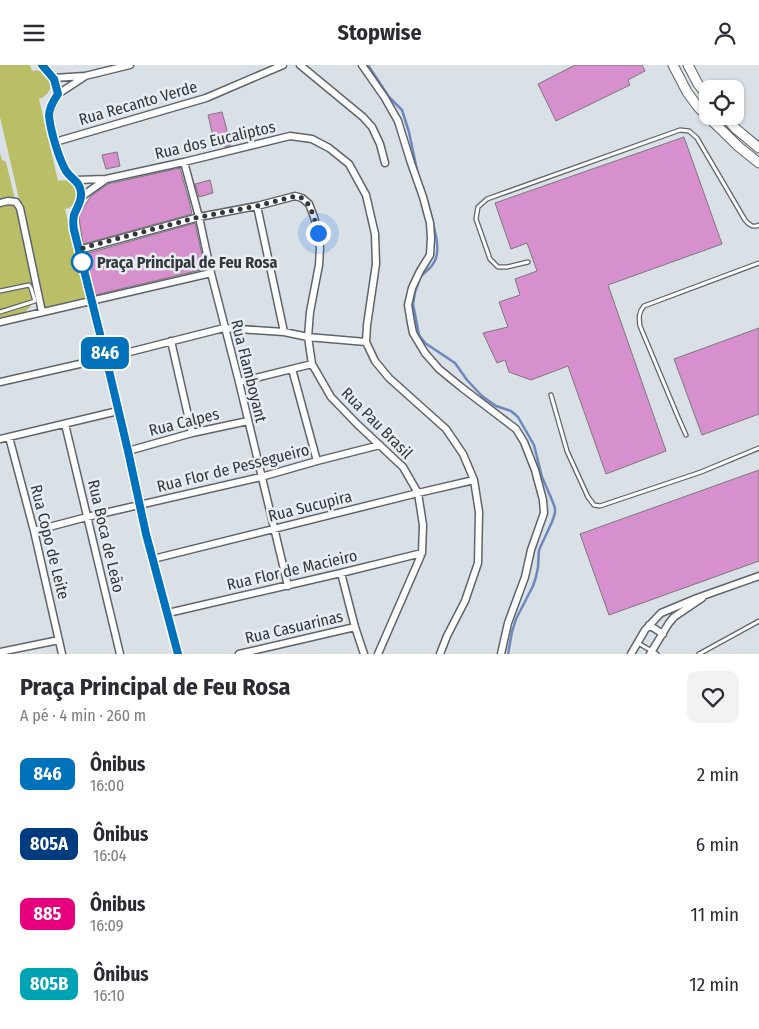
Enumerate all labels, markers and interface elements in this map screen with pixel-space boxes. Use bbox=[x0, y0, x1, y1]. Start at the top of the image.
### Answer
icon: menu bbox=[20, 19, 48, 47]
text: Stopwise bbox=[337, 19, 422, 46]
icon: person bbox=[711, 19, 739, 47]
street label: Rua Recanto Verde bbox=[77, 77, 200, 129]
map controls bbox=[699, 80, 744, 125]
button: locate bbox=[699, 80, 744, 125]
street label: Rua dos Eucaliptos bbox=[153, 117, 277, 163]
your location bbox=[306, 221, 331, 246]
marker: Praça Principal de Feu Rosa bbox=[71, 251, 93, 273]
place label: Praça Principal de Feu Rosa bbox=[97, 253, 277, 273]
street label: Rua Flamboyant bbox=[227, 318, 271, 425]
line badge: 846 bbox=[76, 337, 134, 369]
text: 846 bbox=[91, 342, 119, 364]
street label: Rua Pau Brasil bbox=[337, 383, 417, 463]
street label: Rua Calpes bbox=[147, 404, 221, 440]
street label: Rua Flor de Pessegueiro bbox=[155, 440, 311, 496]
street label: Rua Boca de Leão bbox=[84, 478, 128, 594]
street label: Rua Copo de Leite bbox=[27, 483, 73, 601]
street label: Rua Sucupira bbox=[266, 486, 354, 526]
street label: Rua Flor de Macieiro bbox=[225, 546, 359, 594]
street label: Rua Casuarinas bbox=[243, 606, 345, 648]
button: heart bbox=[687, 671, 739, 723]
text: Praça Principal de Feu Rosa bbox=[20, 673, 291, 701]
text: A pé · 4 min · 260 m bbox=[20, 706, 146, 725]
text: Ônibus bbox=[90, 753, 145, 776]
text: 846 bbox=[33, 763, 62, 785]
text: 2 min bbox=[697, 763, 739, 786]
text: 16:00 bbox=[90, 776, 124, 795]
text: Ônibus bbox=[93, 823, 148, 846]
text: 805A bbox=[30, 833, 68, 855]
text: 6 min bbox=[696, 833, 739, 856]
text: 16:04 bbox=[93, 846, 127, 865]
text: Ônibus bbox=[90, 893, 145, 916]
text: 885 bbox=[34, 903, 61, 925]
text: 11 min bbox=[691, 903, 739, 926]
text: 16:09 bbox=[90, 916, 124, 935]
text: Ônibus bbox=[93, 963, 149, 986]
text: 805B bbox=[30, 973, 68, 995]
text: 12 min bbox=[689, 973, 739, 996]
text: 16:10 bbox=[93, 986, 125, 1005]

